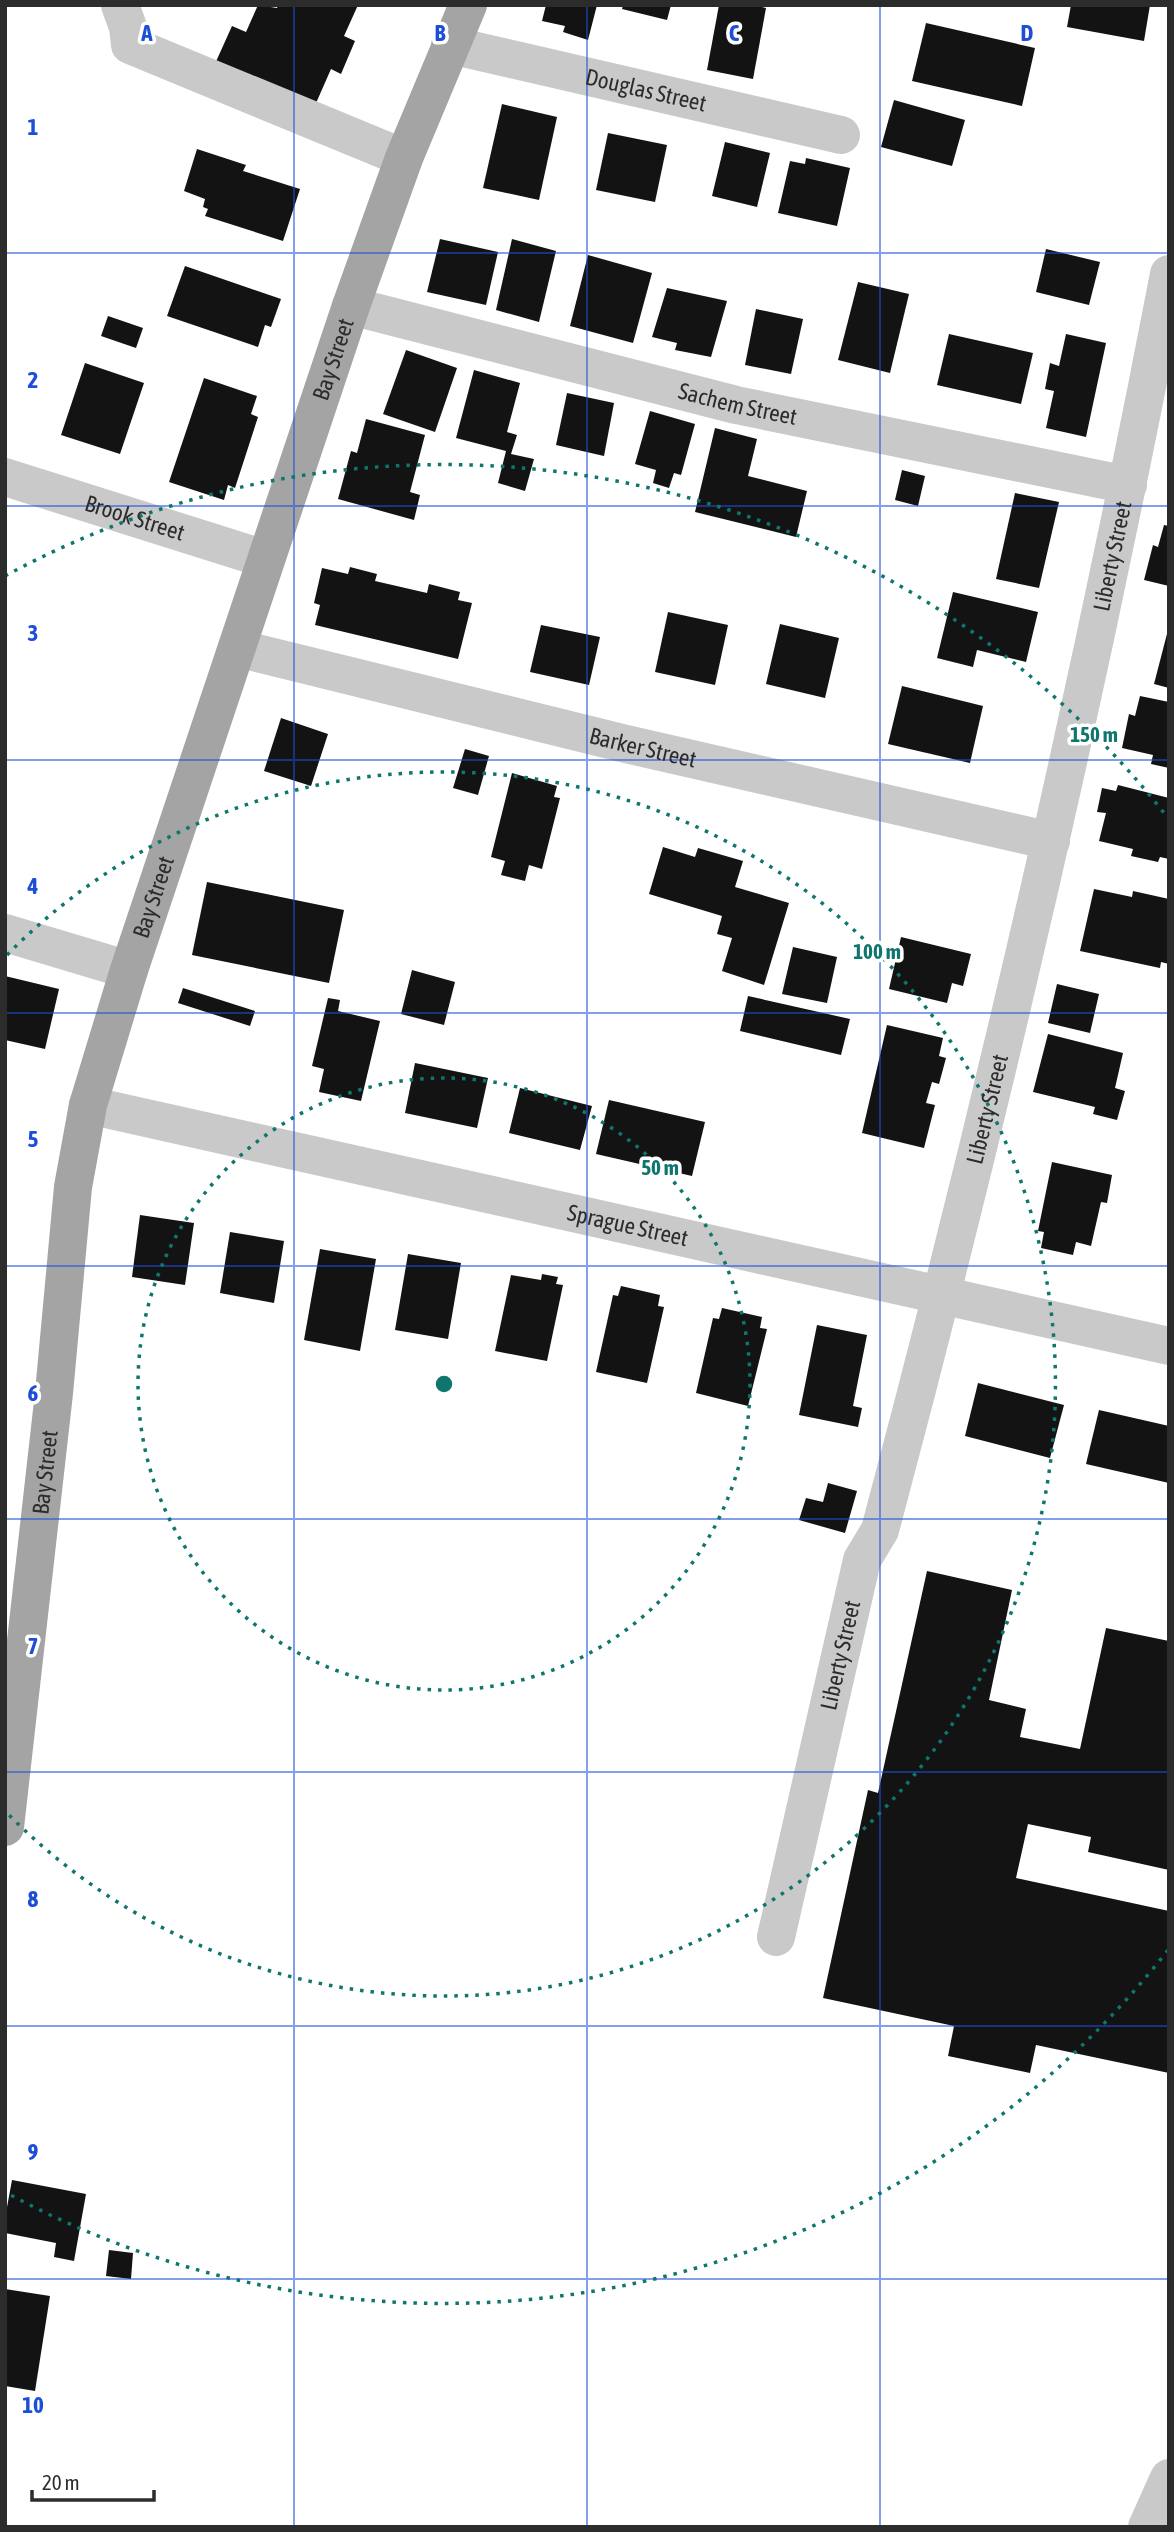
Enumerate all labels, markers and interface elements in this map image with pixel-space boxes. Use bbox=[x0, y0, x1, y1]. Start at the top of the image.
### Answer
text: A bbox=[140, 20, 153, 46]
text: B bbox=[435, 20, 446, 46]
text: C bbox=[729, 20, 740, 46]
text: D bbox=[1021, 20, 1034, 46]
street label: Douglas Street bbox=[583, 64, 709, 117]
text: 1 bbox=[28, 114, 39, 140]
street label: Bay Street bbox=[307, 315, 359, 404]
text: 2 bbox=[28, 367, 38, 393]
street label: Sachem Street bbox=[676, 378, 799, 430]
street label: Brook Street bbox=[82, 490, 188, 546]
street label: Liberty Street bbox=[1088, 499, 1136, 614]
text: 3 bbox=[28, 620, 38, 646]
street label: Barker Street bbox=[587, 722, 699, 773]
text: 150 m bbox=[1070, 722, 1118, 746]
street label: Bay Street bbox=[128, 853, 179, 941]
text: 4 bbox=[27, 873, 39, 899]
text: 100 m bbox=[853, 939, 901, 963]
street label: Liberty Street bbox=[961, 1052, 1013, 1167]
text: 5 bbox=[28, 1126, 39, 1152]
text: 50 m bbox=[641, 1155, 679, 1179]
street label: Sprague Street bbox=[565, 1199, 690, 1251]
centre of rings bbox=[432, 1372, 456, 1396]
text: 6 bbox=[28, 1380, 39, 1406]
street label: Bay Street bbox=[27, 1429, 63, 1516]
street label: Liberty Street bbox=[815, 1598, 865, 1713]
text: 7 bbox=[28, 1633, 38, 1659]
text: 8 bbox=[28, 1886, 39, 1912]
text: 9 bbox=[28, 2139, 39, 2165]
text: 10 bbox=[22, 2392, 44, 2418]
scale bar bbox=[32, 2458, 154, 2502]
text: 20 m bbox=[42, 2470, 80, 2494]

